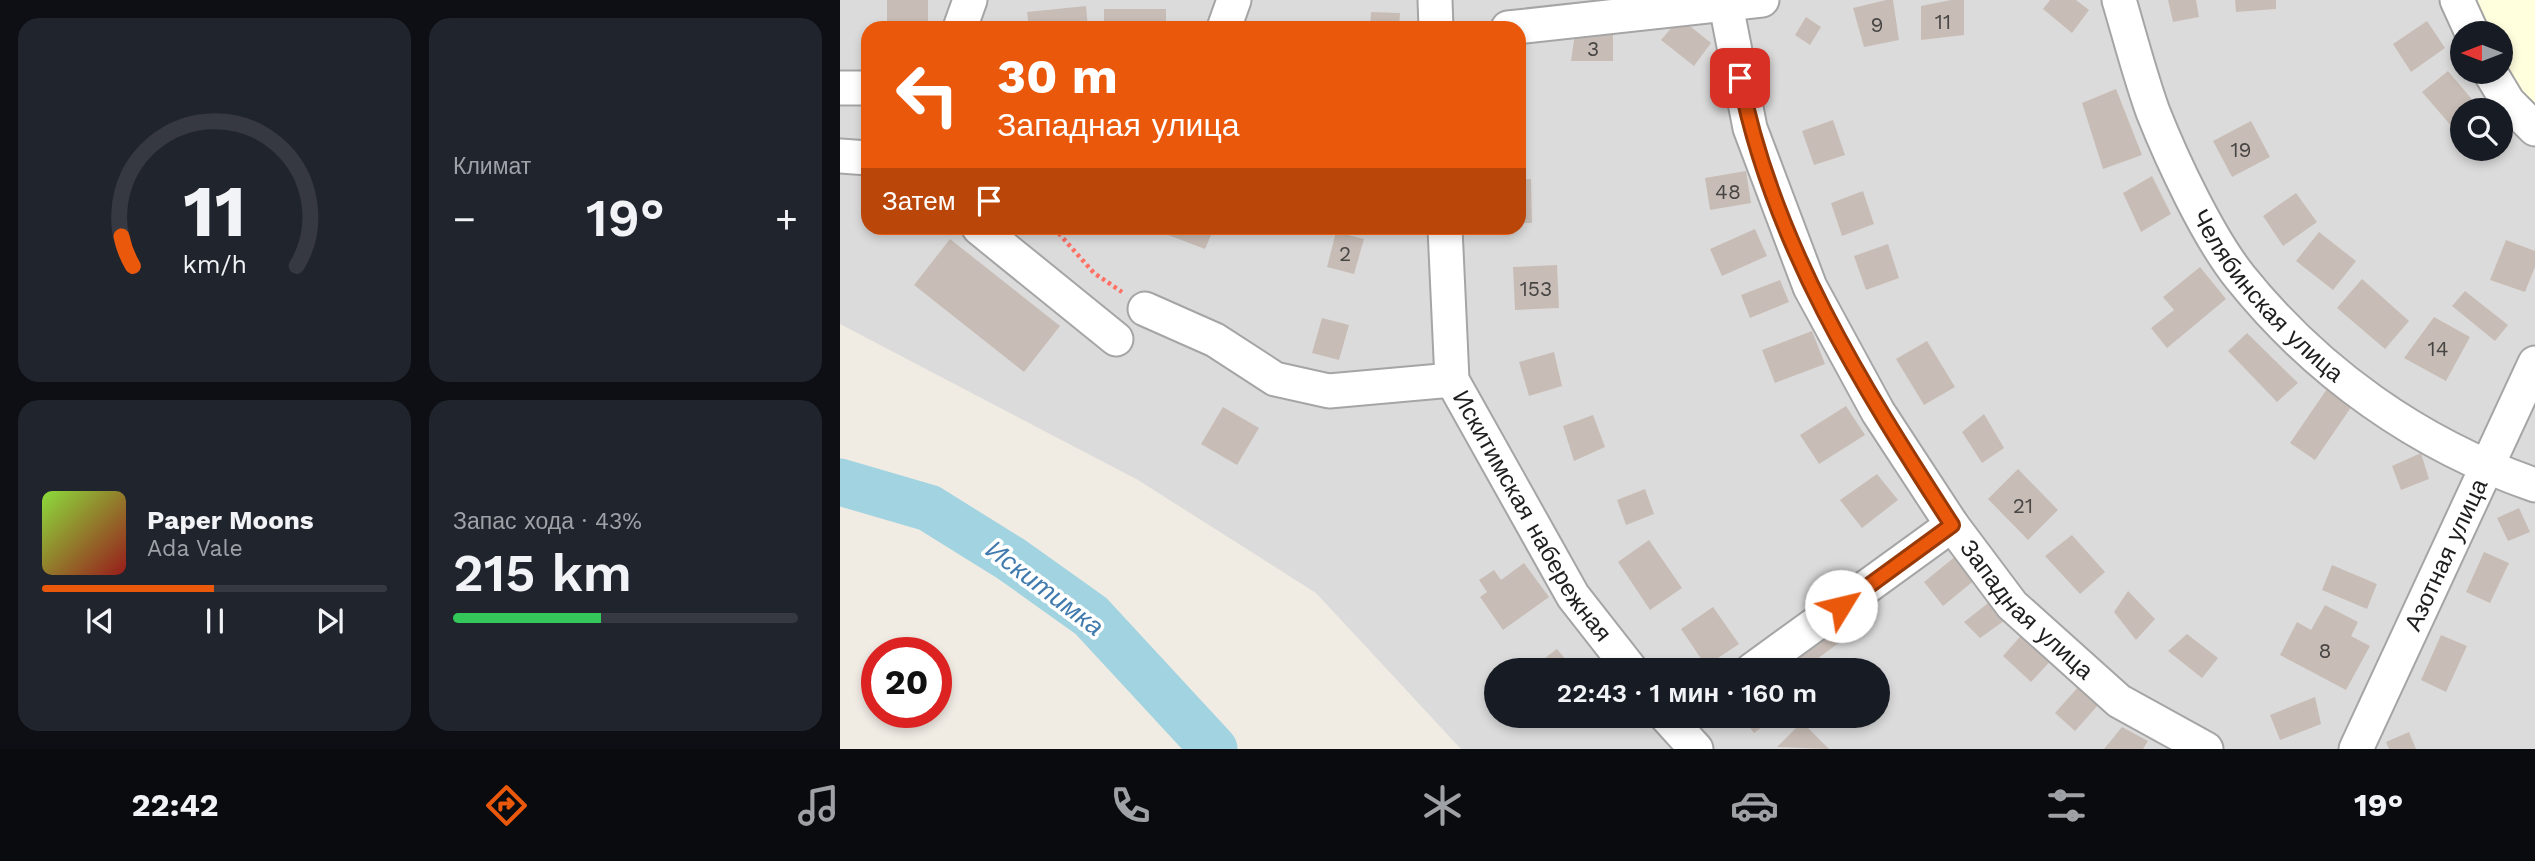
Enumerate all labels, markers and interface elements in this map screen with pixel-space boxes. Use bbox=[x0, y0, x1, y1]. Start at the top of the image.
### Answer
house number: 11 bbox=[1935, 9, 1951, 34]
house number: 9 bbox=[1871, 12, 1883, 37]
north arrow bbox=[2450, 21, 2513, 84]
map controls bbox=[2450, 21, 2513, 161]
house number: 3 bbox=[1587, 36, 1599, 61]
text: 30 m bbox=[997, 47, 1118, 105]
pin bbox=[1710, 48, 1770, 108]
icon: left bbox=[882, 49, 973, 140]
icon: arrive bbox=[1721, 59, 1759, 97]
button: search bbox=[2450, 98, 2513, 161]
text: Западная улица bbox=[997, 106, 1240, 144]
house number: 19 bbox=[2230, 137, 2252, 162]
text: Климат bbox=[453, 153, 531, 180]
text: 11 bbox=[183, 168, 246, 254]
house number: 48 bbox=[1715, 179, 1741, 204]
icon: arrive bbox=[970, 182, 1008, 220]
text: Затем bbox=[882, 186, 956, 216]
text: 19° bbox=[586, 188, 665, 249]
text: − bbox=[453, 197, 476, 241]
text: + bbox=[775, 197, 798, 241]
street label: Челябинская улица bbox=[2186, 204, 2349, 388]
house number: 2 bbox=[1339, 241, 1351, 266]
text: km/h bbox=[182, 250, 247, 279]
house number: 153 bbox=[1520, 276, 1552, 301]
house number: 14 bbox=[2427, 336, 2449, 361]
street label: Искитимская набережная bbox=[1447, 386, 1617, 647]
street label: Азотная улица bbox=[2399, 474, 2494, 635]
house number: 21 bbox=[2013, 493, 2033, 518]
text: Paper Moons bbox=[147, 505, 314, 535]
text: Запас хода · 43% bbox=[453, 508, 642, 535]
water label: Искитимка bbox=[980, 534, 1110, 642]
street label: Западная улица bbox=[1954, 534, 2099, 685]
text: Ada Vale bbox=[147, 535, 243, 562]
text: 215 km bbox=[453, 543, 632, 604]
position arrow bbox=[1804, 569, 1878, 643]
icon: previous bbox=[81, 602, 119, 640]
icon: pause bbox=[196, 602, 234, 640]
icon: next bbox=[311, 602, 349, 640]
speed limit sign: 20 bbox=[861, 637, 952, 728]
house number: 8 bbox=[2319, 638, 2331, 663]
text: 22:43 · 1 мин · 160 m bbox=[1557, 678, 1817, 708]
icon: directions bbox=[482, 781, 531, 830]
icon: music bbox=[794, 781, 843, 830]
icon: phone bbox=[1106, 781, 1155, 830]
icon: climate bbox=[1418, 781, 1467, 830]
icon: car bbox=[1730, 781, 1779, 830]
icon: filters bbox=[2042, 781, 2091, 830]
text: 22:42 bbox=[132, 786, 219, 824]
text: 19° bbox=[2354, 786, 2403, 824]

